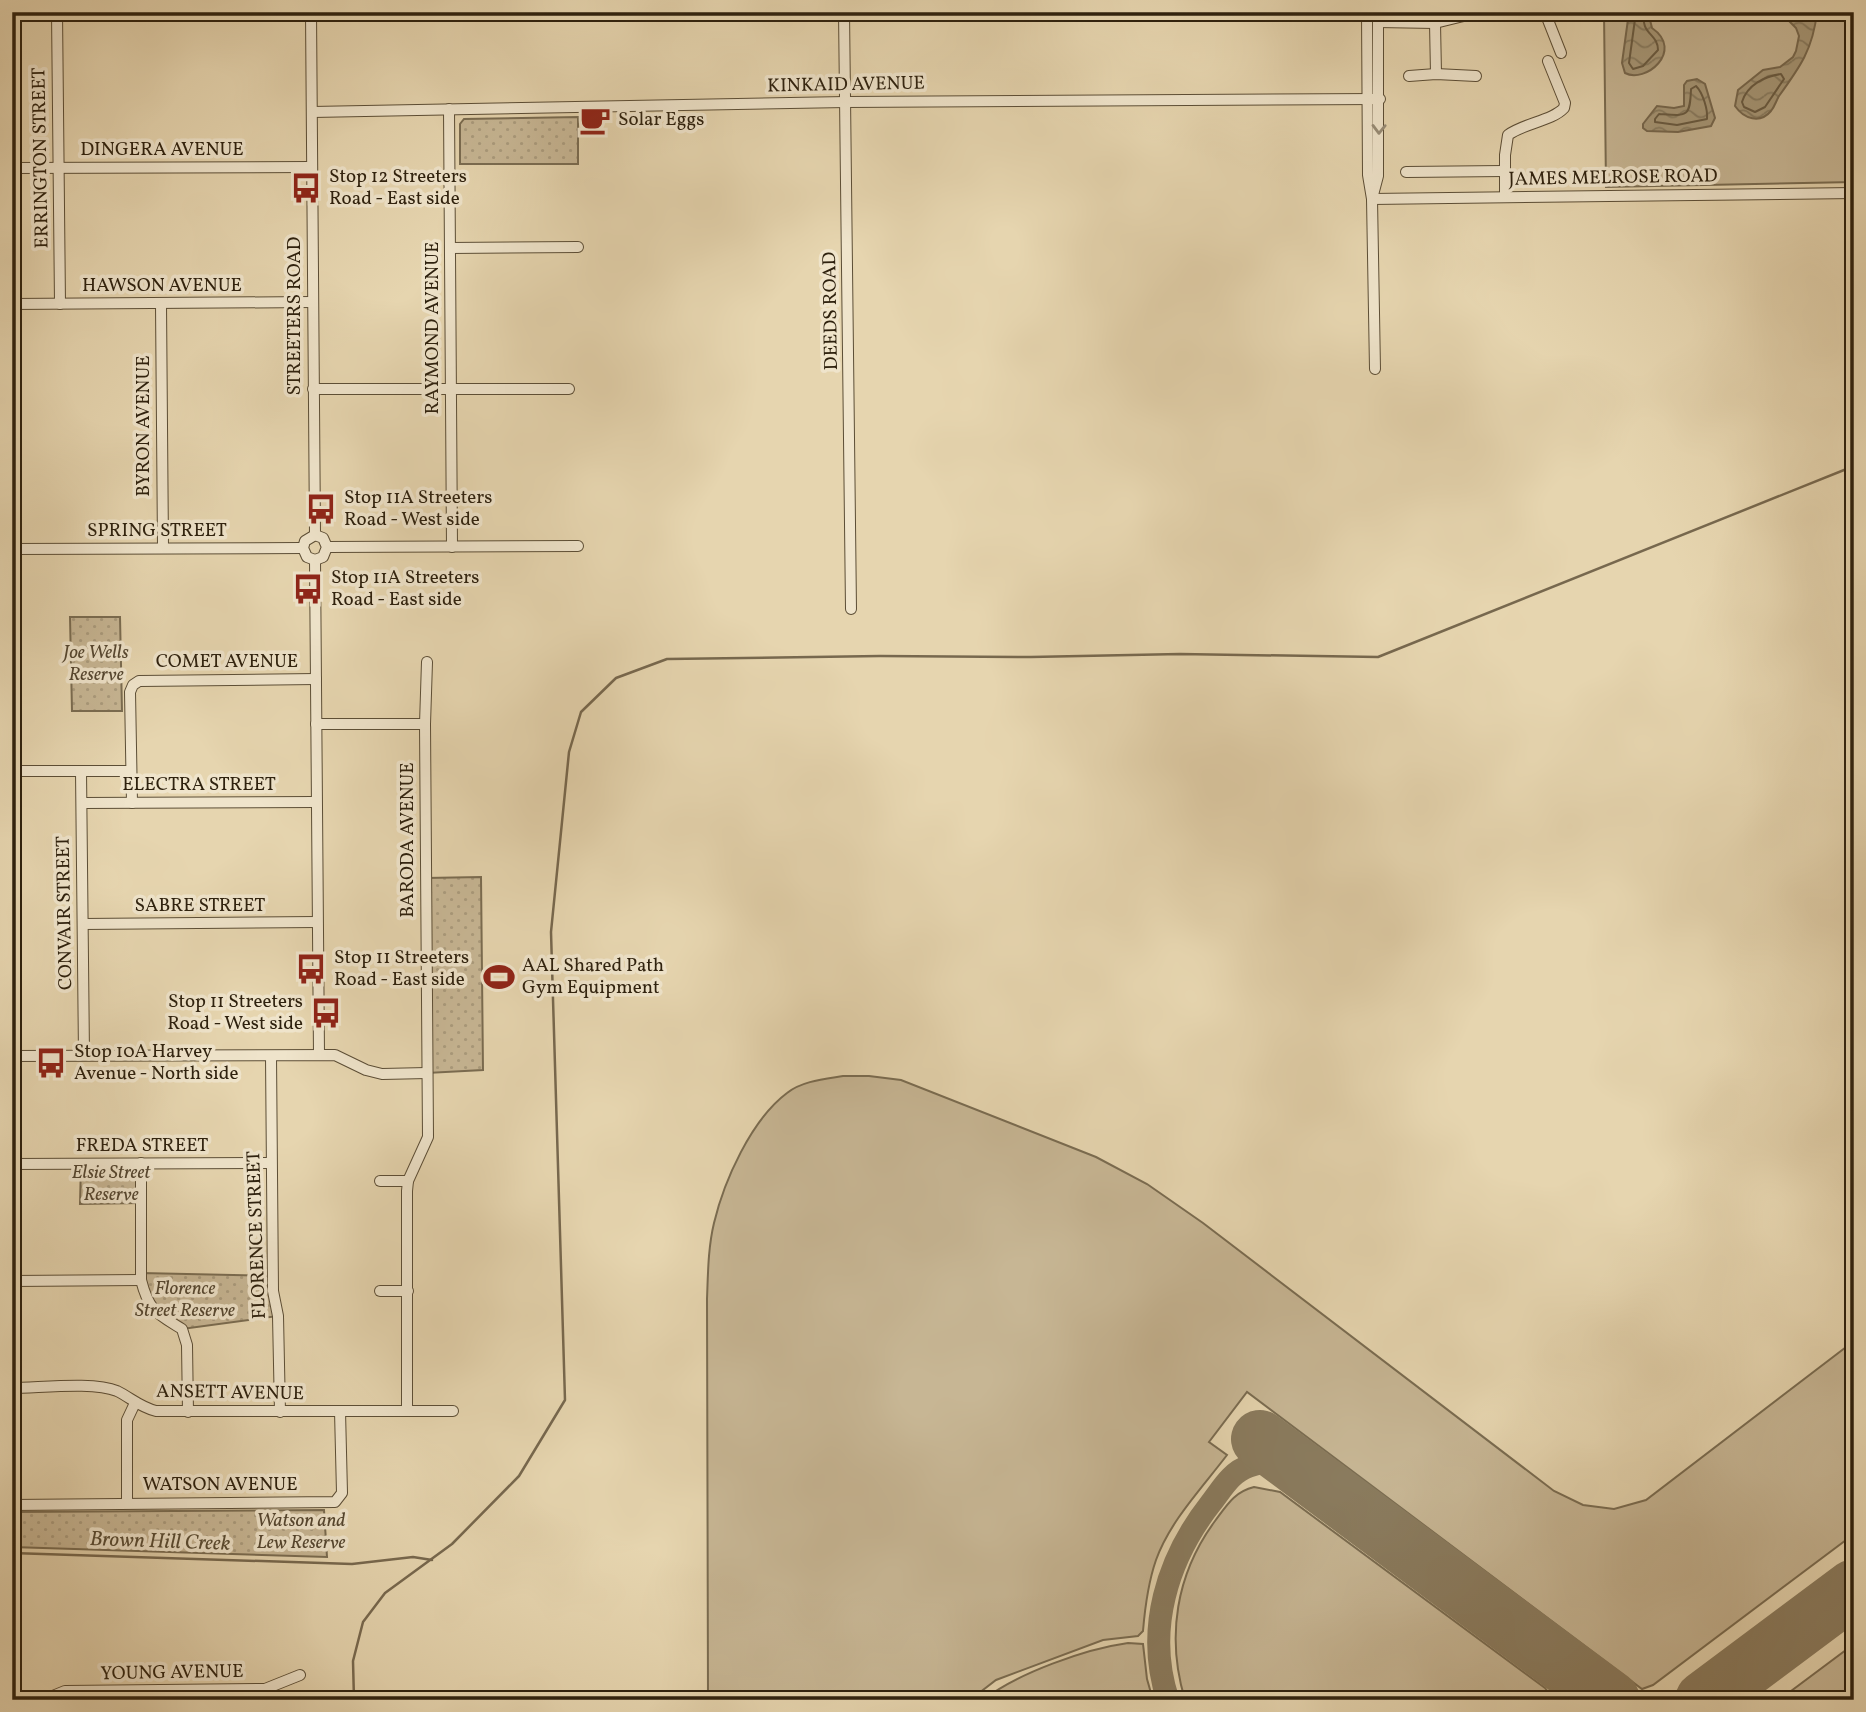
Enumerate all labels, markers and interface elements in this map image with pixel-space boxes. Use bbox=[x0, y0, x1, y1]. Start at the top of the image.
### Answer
street label: ERRINGTON STREET bbox=[26, 67, 56, 249]
street label: KINKAID AVENUE bbox=[767, 71, 925, 99]
cafe icon: Solar Eggs bbox=[578, 103, 612, 137]
place label: Solar Eggs bbox=[618, 107, 704, 133]
one-way arrow bbox=[1371, 125, 1387, 135]
street label: DINGERA AVENUE bbox=[80, 137, 244, 163]
street label: JAMES MELROSE ROAD bbox=[1508, 163, 1718, 193]
place label: Stop 12 Streeters Road - East side bbox=[329, 164, 467, 212]
bus stop icon: Stop 12 Streeters Road - East side bbox=[289, 171, 323, 205]
street label: STREETERS ROAD bbox=[282, 236, 308, 395]
street label: RAYMOND AVENUE bbox=[420, 242, 446, 414]
street label: DEEDS ROAD bbox=[817, 251, 845, 371]
street label: HAWSON AVENUE bbox=[82, 273, 242, 299]
street label: BYRON AVENUE bbox=[131, 355, 157, 497]
place label: Stop 11A Streeters Road - West side bbox=[344, 485, 492, 533]
bus stop icon: Stop 11A Streeters Road - West side bbox=[304, 492, 338, 526]
street label: SPRING STREET bbox=[87, 518, 227, 544]
place label: Stop 11A Streeters Road - East side bbox=[331, 565, 479, 613]
bus stop icon: Stop 11A Streeters Road - East side bbox=[291, 572, 325, 606]
park label: Joe Wells Reserve bbox=[61, 640, 129, 688]
street label: COMET AVENUE bbox=[156, 649, 298, 675]
street label: BARODA AVENUE bbox=[395, 762, 421, 918]
street label: ELECTRA STREET bbox=[122, 772, 276, 798]
street label: CONVAIR STREET bbox=[51, 836, 79, 990]
street label: SABRE STREET bbox=[135, 893, 265, 919]
place label: Stop 11 Streeters Road - East side bbox=[334, 945, 469, 993]
bus stop icon: Stop 11 Streeters Road - East side bbox=[294, 952, 328, 986]
place label: AAL Shared Path Gym Equipment bbox=[522, 953, 664, 1001]
sports icon: AAL Shared Path Gym Equipment bbox=[482, 960, 516, 994]
place label: Stop 11 Streeters Road - West side bbox=[167, 989, 303, 1037]
bus stop icon: Stop 11 Streeters Road - West side bbox=[309, 996, 343, 1030]
place label: Stop 10A Harvey Avenue - North side bbox=[74, 1039, 238, 1087]
bus stop icon: Stop 10A Harvey Avenue - North side bbox=[34, 1046, 68, 1080]
street label: FREDA STREET bbox=[76, 1133, 208, 1159]
street label: FLORENCE STREET bbox=[241, 1150, 273, 1320]
park label: Elsie Street Reserve bbox=[72, 1160, 151, 1208]
park label: Florence Street Reserve bbox=[135, 1276, 235, 1324]
street label: ANSETT AVENUE bbox=[156, 1379, 304, 1407]
street label: WATSON AVENUE bbox=[142, 1472, 298, 1498]
park label: Watson and Lew Reserve bbox=[256, 1508, 346, 1556]
water label: Brown Hill Creek bbox=[89, 1525, 231, 1559]
street label: YOUNG AVENUE bbox=[100, 1659, 244, 1687]

